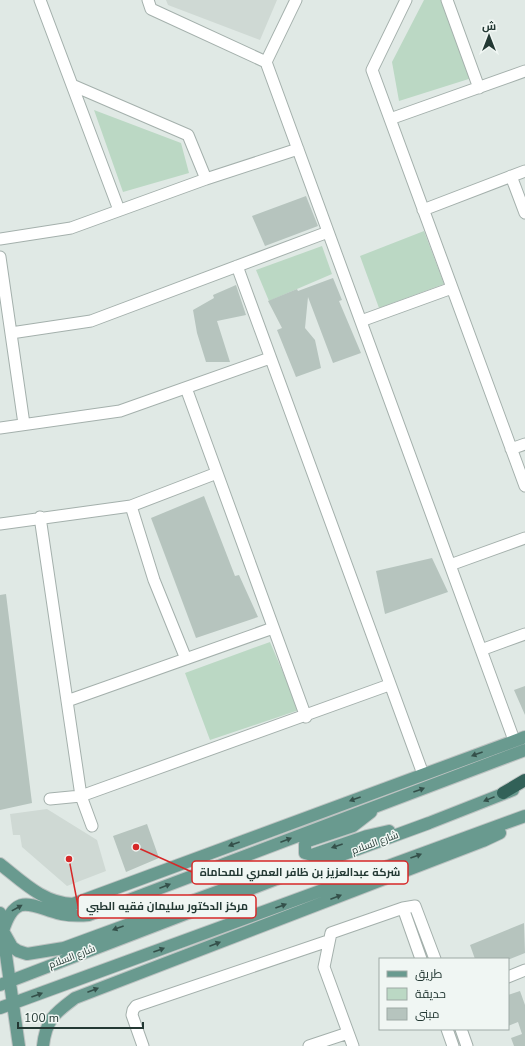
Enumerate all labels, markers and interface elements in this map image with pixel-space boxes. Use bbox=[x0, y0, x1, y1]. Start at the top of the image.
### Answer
north arrow bbox=[469, 16, 509, 56]
text: ش bbox=[482, 19, 496, 34]
one-way arrow bbox=[471, 751, 483, 757]
one-way arrow bbox=[413, 786, 425, 792]
one-way arrow bbox=[349, 796, 361, 802]
one-way arrow bbox=[483, 796, 494, 802]
street label: شارع السلام bbox=[350, 828, 400, 858]
one-way arrow bbox=[281, 837, 293, 843]
one-way arrow bbox=[227, 841, 239, 847]
one-way arrow bbox=[331, 843, 343, 849]
one-way arrow bbox=[411, 853, 423, 859]
callout: شركة عبدالعزيز بن ظافر العمري للمحاماة bbox=[192, 861, 408, 884]
text: شركة عبدالعزيز بن ظافر العمري للمحاماة bbox=[200, 865, 400, 882]
one-way arrow bbox=[159, 883, 171, 889]
one-way arrow bbox=[331, 894, 343, 900]
callout: مركز الدكتور سليمان فقيه الطبي bbox=[78, 895, 256, 918]
text: مركز الدكتور سليمان فقيه الطبي bbox=[86, 899, 248, 916]
one-way arrow bbox=[275, 902, 287, 908]
one-way arrow bbox=[11, 905, 23, 912]
one-way arrow bbox=[111, 926, 123, 932]
one-way arrow bbox=[209, 940, 221, 946]
street label: شارع السلام bbox=[47, 942, 97, 972]
one-way arrow bbox=[153, 947, 165, 953]
legend bbox=[379, 958, 509, 1030]
text: طريق bbox=[415, 966, 443, 982]
text: حديقة bbox=[415, 986, 446, 1002]
one-way arrow bbox=[88, 987, 100, 993]
one-way arrow bbox=[31, 992, 43, 998]
scale bar bbox=[18, 1004, 143, 1030]
text: مبنى bbox=[415, 1006, 440, 1022]
text: 100 m bbox=[24, 1010, 59, 1026]

